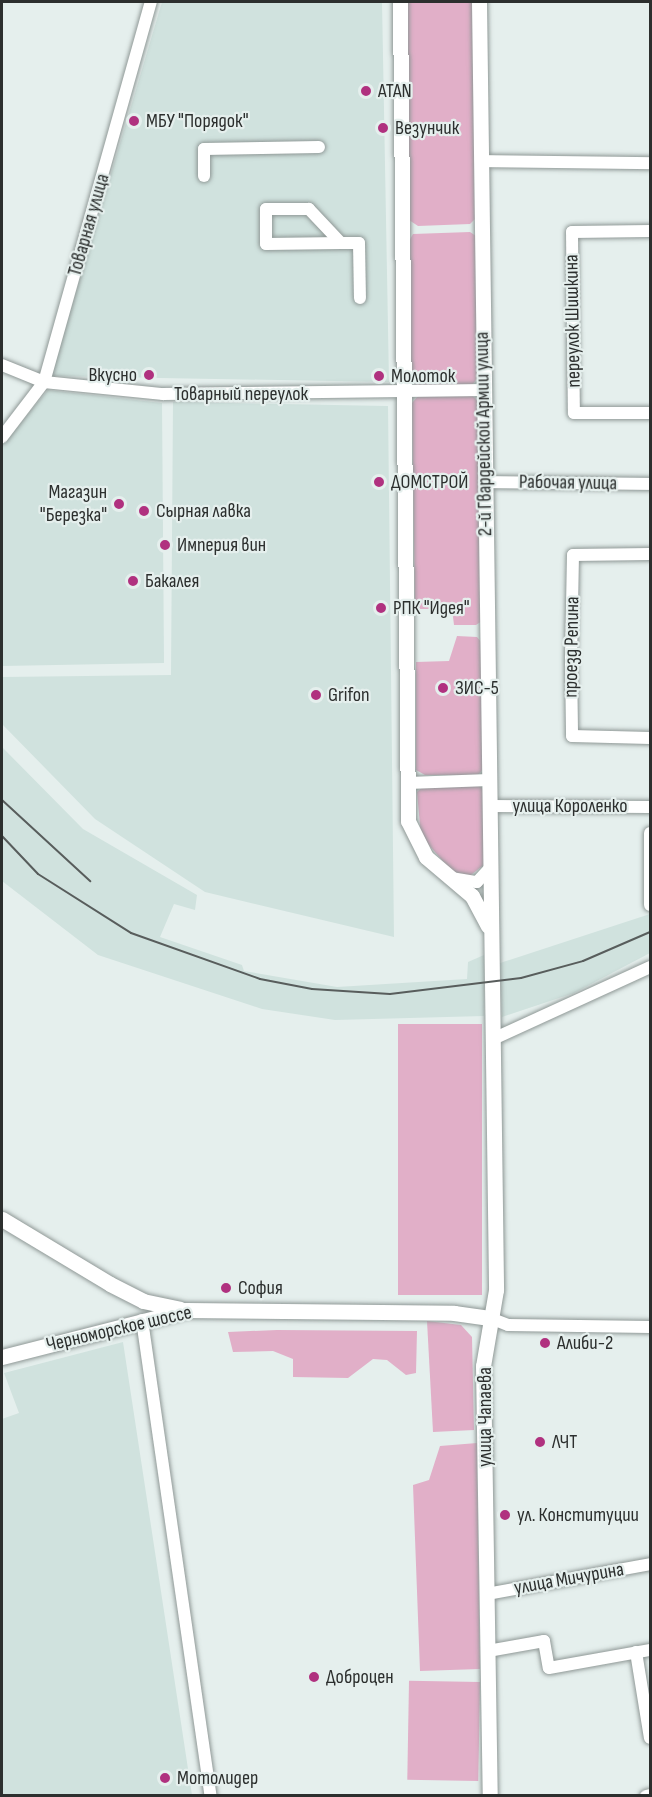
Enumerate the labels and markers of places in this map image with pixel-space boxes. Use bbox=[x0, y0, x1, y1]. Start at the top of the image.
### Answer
place label: ATAN bbox=[378, 79, 412, 103]
marker: ATAN bbox=[359, 84, 373, 98]
place label: МБУ "Порядок" bbox=[146, 109, 248, 133]
marker: МБУ "Порядок" bbox=[127, 114, 141, 128]
place label: Везунчик bbox=[395, 116, 459, 140]
marker: Везунчик bbox=[376, 121, 390, 135]
place label: Вкусно bbox=[88, 363, 137, 387]
place label: Молоток bbox=[391, 364, 455, 388]
marker: Вкусно bbox=[142, 368, 156, 382]
marker: Молоток bbox=[372, 369, 386, 383]
place label: ДОМСТРОЙ bbox=[391, 470, 468, 494]
marker: ДОМСТРОЙ bbox=[372, 475, 386, 489]
place label: Магазин "Березка" bbox=[40, 480, 107, 527]
marker: Магазин "Березка" bbox=[112, 497, 126, 511]
place label: Сырная лавка bbox=[156, 499, 251, 523]
marker: Сырная лавка bbox=[137, 504, 151, 518]
place label: Империя вин bbox=[177, 533, 266, 557]
marker: Империя вин bbox=[158, 538, 172, 552]
place label: Бакалея bbox=[145, 569, 199, 593]
marker: Бакалея bbox=[126, 574, 140, 588]
place label: РПК "Идея" bbox=[393, 596, 470, 620]
marker: РПК "Идея" bbox=[374, 601, 388, 615]
place label: ЗИС-5 bbox=[455, 676, 499, 700]
marker: ЗИС-5 bbox=[436, 681, 450, 695]
place label: Grifon bbox=[328, 683, 370, 707]
marker: Grifon bbox=[309, 688, 323, 702]
place label: София bbox=[238, 1276, 283, 1300]
marker: София bbox=[219, 1281, 233, 1295]
place label: Алиби-2 bbox=[557, 1331, 613, 1355]
marker: Алиби-2 bbox=[538, 1336, 552, 1350]
place label: ЛЧТ bbox=[552, 1430, 577, 1454]
marker: ЛЧТ bbox=[533, 1435, 547, 1449]
place label: ул. Конституции bbox=[517, 1503, 639, 1527]
marker: ул. Конституции bbox=[498, 1508, 512, 1522]
place label: Доброцен bbox=[326, 1665, 394, 1689]
marker: Доброцен bbox=[307, 1670, 321, 1684]
place label: Мотолидер bbox=[177, 1766, 258, 1790]
marker: Мотолидер bbox=[158, 1771, 172, 1785]

